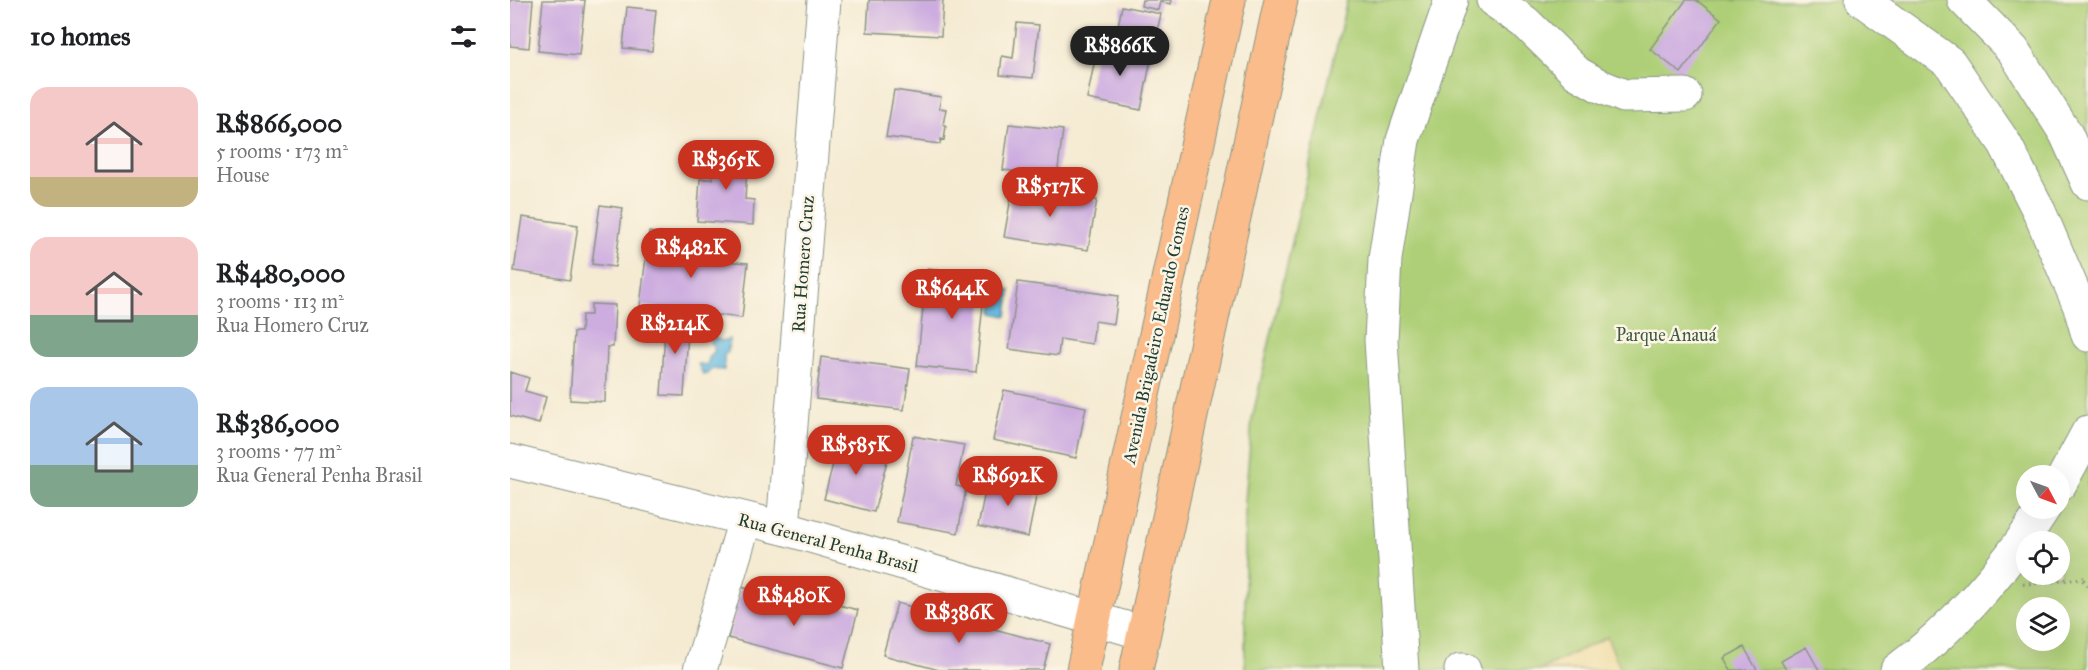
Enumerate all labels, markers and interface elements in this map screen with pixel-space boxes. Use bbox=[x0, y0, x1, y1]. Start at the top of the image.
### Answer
text: 10 homes bbox=[30, 20, 131, 52]
icon: filters bbox=[447, 20, 480, 53]
pin: R$866K bbox=[1071, 26, 1169, 77]
text: R$866K bbox=[1084, 33, 1156, 57]
text: R$866,000 bbox=[216, 107, 343, 139]
icon: home bbox=[78, 111, 150, 183]
text: 5 rooms · 173 m² bbox=[216, 139, 348, 163]
pin: R$365K bbox=[677, 140, 775, 191]
text: R$365K bbox=[692, 147, 760, 171]
text: House bbox=[216, 163, 270, 187]
pin: R$517K bbox=[1001, 167, 1099, 218]
text: R$517K bbox=[1016, 174, 1084, 198]
street label: Rua Homero Cruz bbox=[787, 195, 819, 333]
street label: Avenida Brigadeiro Eduardo Gomes bbox=[1118, 204, 1195, 467]
pin: R$482K bbox=[642, 228, 740, 279]
text: R$482K bbox=[655, 235, 727, 259]
text: R$480,000 bbox=[216, 257, 345, 289]
icon: home bbox=[78, 261, 150, 333]
pin: R$644K bbox=[903, 269, 1001, 320]
text: R$644K bbox=[916, 276, 988, 300]
text: 3 rooms · 113 m² bbox=[216, 289, 344, 313]
pin: R$214K bbox=[626, 304, 724, 355]
text: R$214K bbox=[640, 311, 710, 335]
text: Rua Homero Cruz bbox=[216, 313, 369, 337]
park label: Parque Anauá bbox=[1616, 324, 1717, 347]
text: R$386,000 bbox=[216, 407, 340, 439]
icon: home bbox=[78, 411, 150, 483]
pin: R$585K bbox=[807, 425, 905, 476]
text: R$585K bbox=[821, 432, 891, 456]
text: 3 rooms · 77 m² bbox=[216, 439, 341, 463]
pin: R$692K bbox=[959, 456, 1057, 507]
text: Rua General Penha Brasil bbox=[216, 463, 422, 487]
text: R$692K bbox=[972, 463, 1044, 487]
north arrow bbox=[2016, 465, 2070, 519]
map controls bbox=[2016, 465, 2070, 651]
street label: Rua General Penha Brasil bbox=[735, 508, 921, 578]
button: locate bbox=[2016, 531, 2070, 585]
pin: R$480K bbox=[745, 576, 843, 627]
text: R$480K bbox=[757, 583, 831, 607]
pin: R$386K bbox=[910, 593, 1008, 644]
button: layers bbox=[2016, 597, 2070, 651]
text: R$386K bbox=[924, 600, 994, 624]

